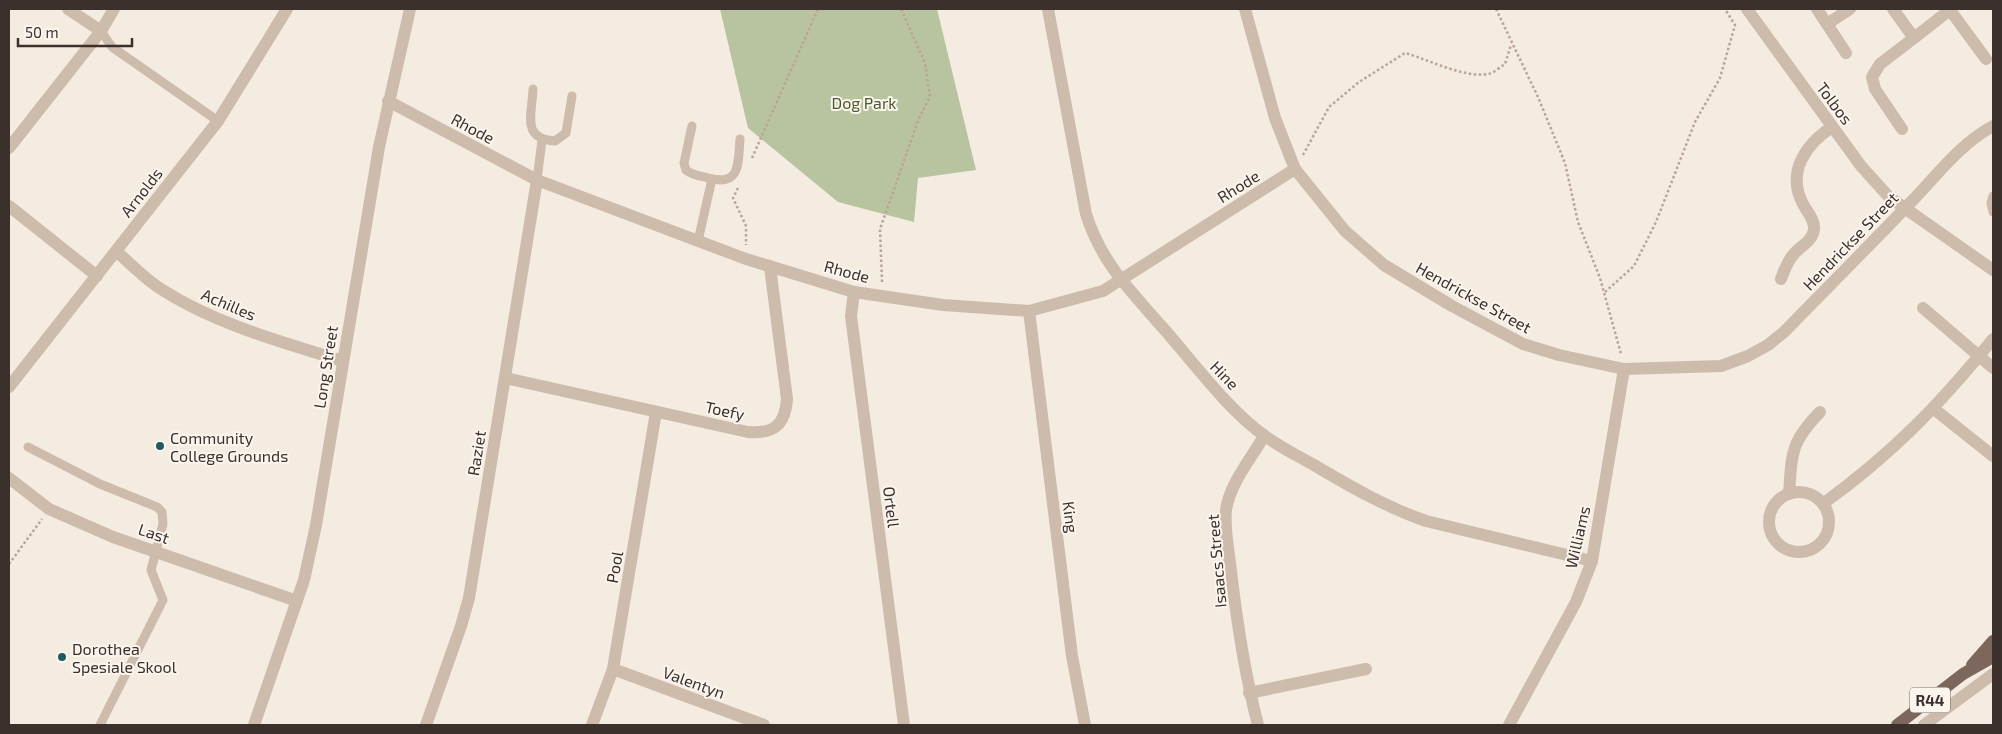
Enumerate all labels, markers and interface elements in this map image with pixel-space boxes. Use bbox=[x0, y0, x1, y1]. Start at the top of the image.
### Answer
scale bar bbox=[18, 15, 131, 47]
text: 50 m bbox=[25, 23, 59, 41]
street label: Tolbos bbox=[1813, 78, 1857, 128]
park label: Dog Park bbox=[832, 93, 896, 112]
street label: Rhode bbox=[448, 109, 498, 147]
street label: Arnolds bbox=[116, 164, 166, 220]
street label: Rhode bbox=[1213, 166, 1263, 206]
street label: Hendrickse Street bbox=[1798, 188, 1902, 294]
street label: Rhode bbox=[822, 256, 872, 286]
street label: Hendrickse Street bbox=[1413, 257, 1535, 337]
street label: Achilles bbox=[199, 284, 259, 324]
street label: Long Street bbox=[309, 324, 341, 410]
street label: Hine bbox=[1207, 357, 1243, 393]
street label: Toefy bbox=[704, 397, 747, 424]
place label: Community College Grounds bbox=[170, 428, 288, 465]
street label: Raziet bbox=[463, 429, 489, 477]
marker: Community College Grounds bbox=[154, 440, 166, 452]
street label: Ortell bbox=[880, 485, 904, 529]
street label: King bbox=[1060, 500, 1082, 534]
street label: Williams bbox=[1561, 504, 1593, 570]
street label: Isaacs Street bbox=[1202, 513, 1230, 609]
street label: Last bbox=[136, 519, 172, 547]
street label: Pool bbox=[602, 549, 626, 585]
place label: Dorothea Spesiale Skool bbox=[72, 639, 177, 676]
marker: Dorothea Spesiale Skool bbox=[56, 651, 68, 663]
street label: Valentyn bbox=[660, 662, 728, 702]
road number: R44 bbox=[1910, 688, 1950, 712]

